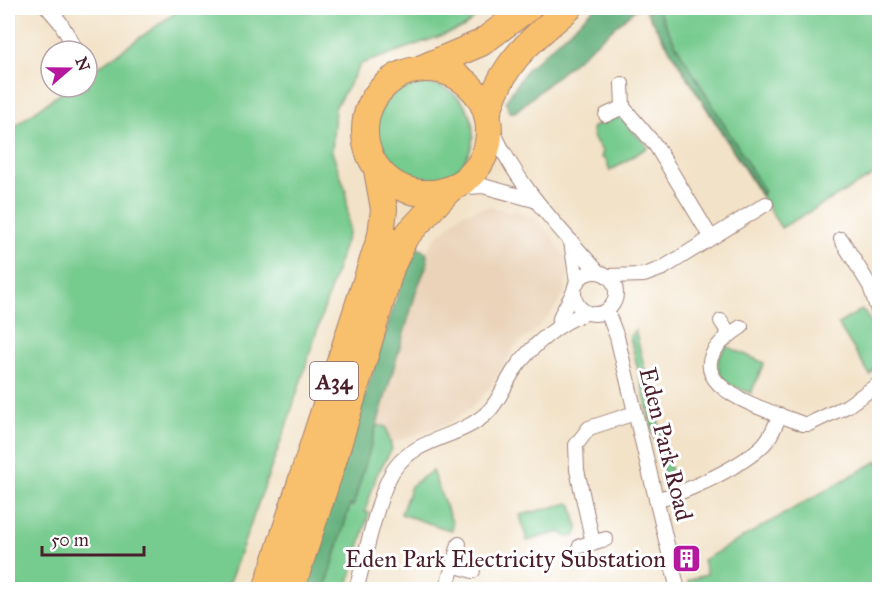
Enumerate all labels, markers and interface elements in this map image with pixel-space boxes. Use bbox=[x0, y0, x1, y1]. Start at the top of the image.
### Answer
north arrow bbox=[39, 39, 99, 99]
text: N bbox=[71, 54, 94, 74]
road number: A34 bbox=[310, 362, 358, 400]
street label: Eden Park Road bbox=[632, 364, 700, 524]
scale bar bbox=[42, 519, 144, 557]
text: 50 m bbox=[51, 529, 89, 551]
building icon: Eden Park Electricity Substation bbox=[671, 543, 703, 575]
place label: Eden Park Electricity Substation bbox=[345, 544, 666, 574]

